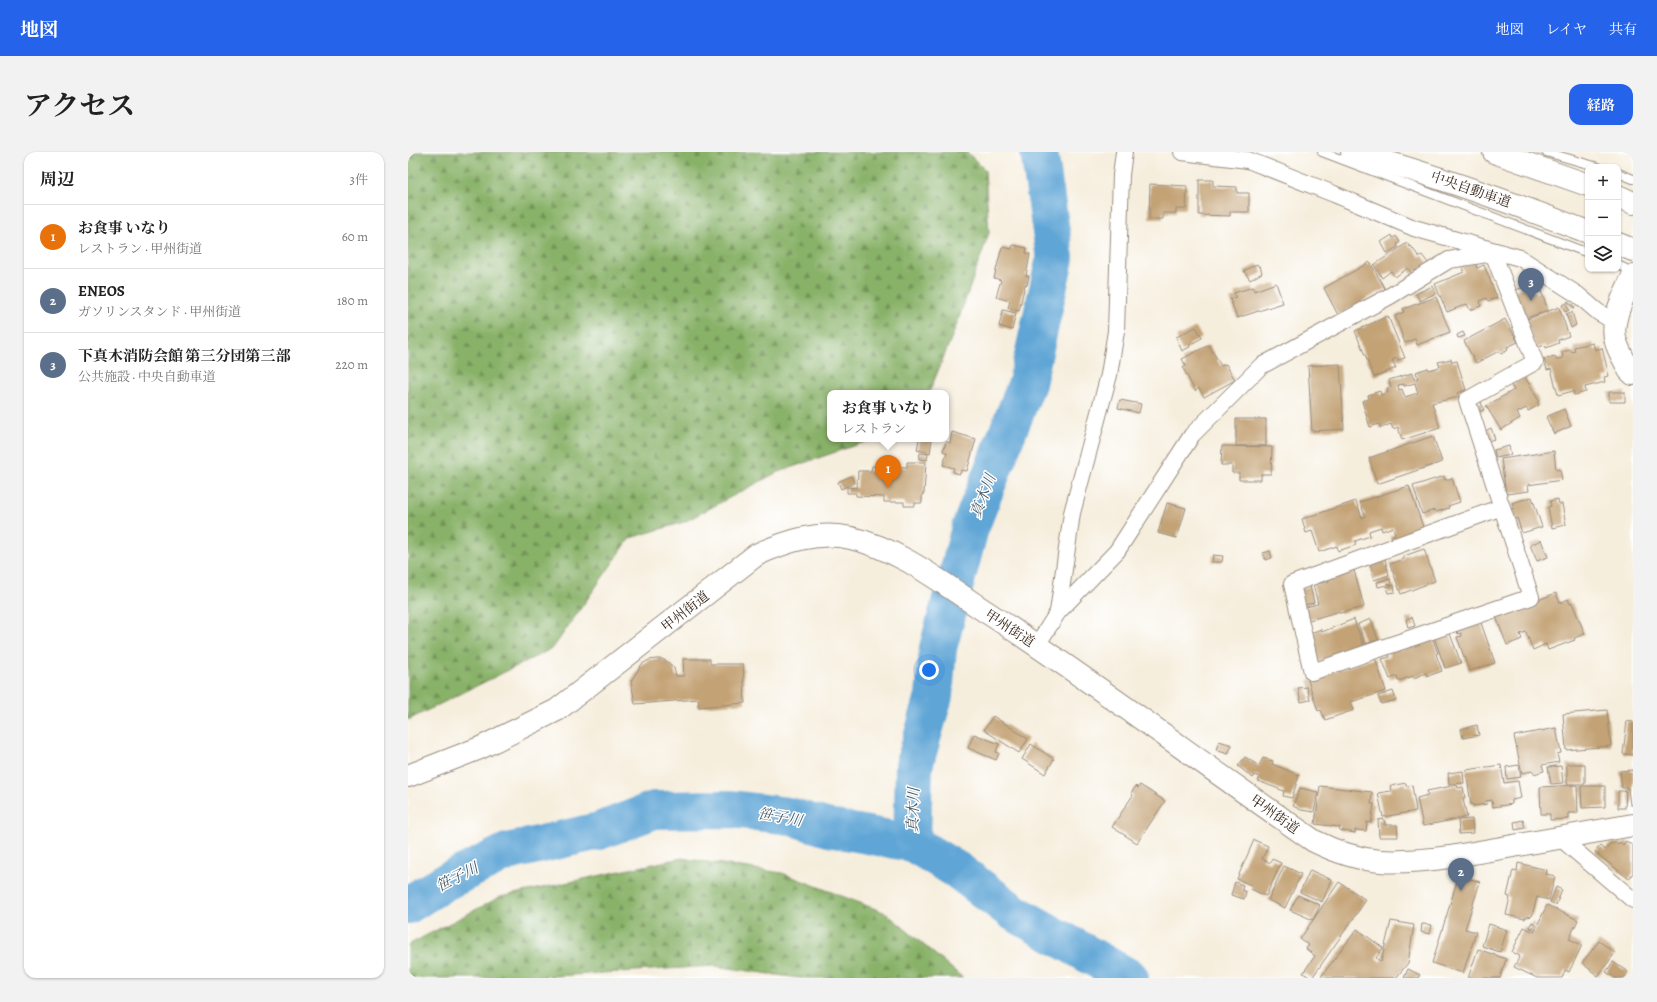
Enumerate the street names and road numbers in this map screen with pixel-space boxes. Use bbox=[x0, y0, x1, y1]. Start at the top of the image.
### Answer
street label: 中央自動車道 bbox=[1428, 167, 1514, 212]
street label: 甲州街道 bbox=[657, 587, 713, 636]
street label: 甲州街道 bbox=[981, 605, 1038, 652]
street label: 甲州街道 bbox=[1246, 791, 1303, 838]

